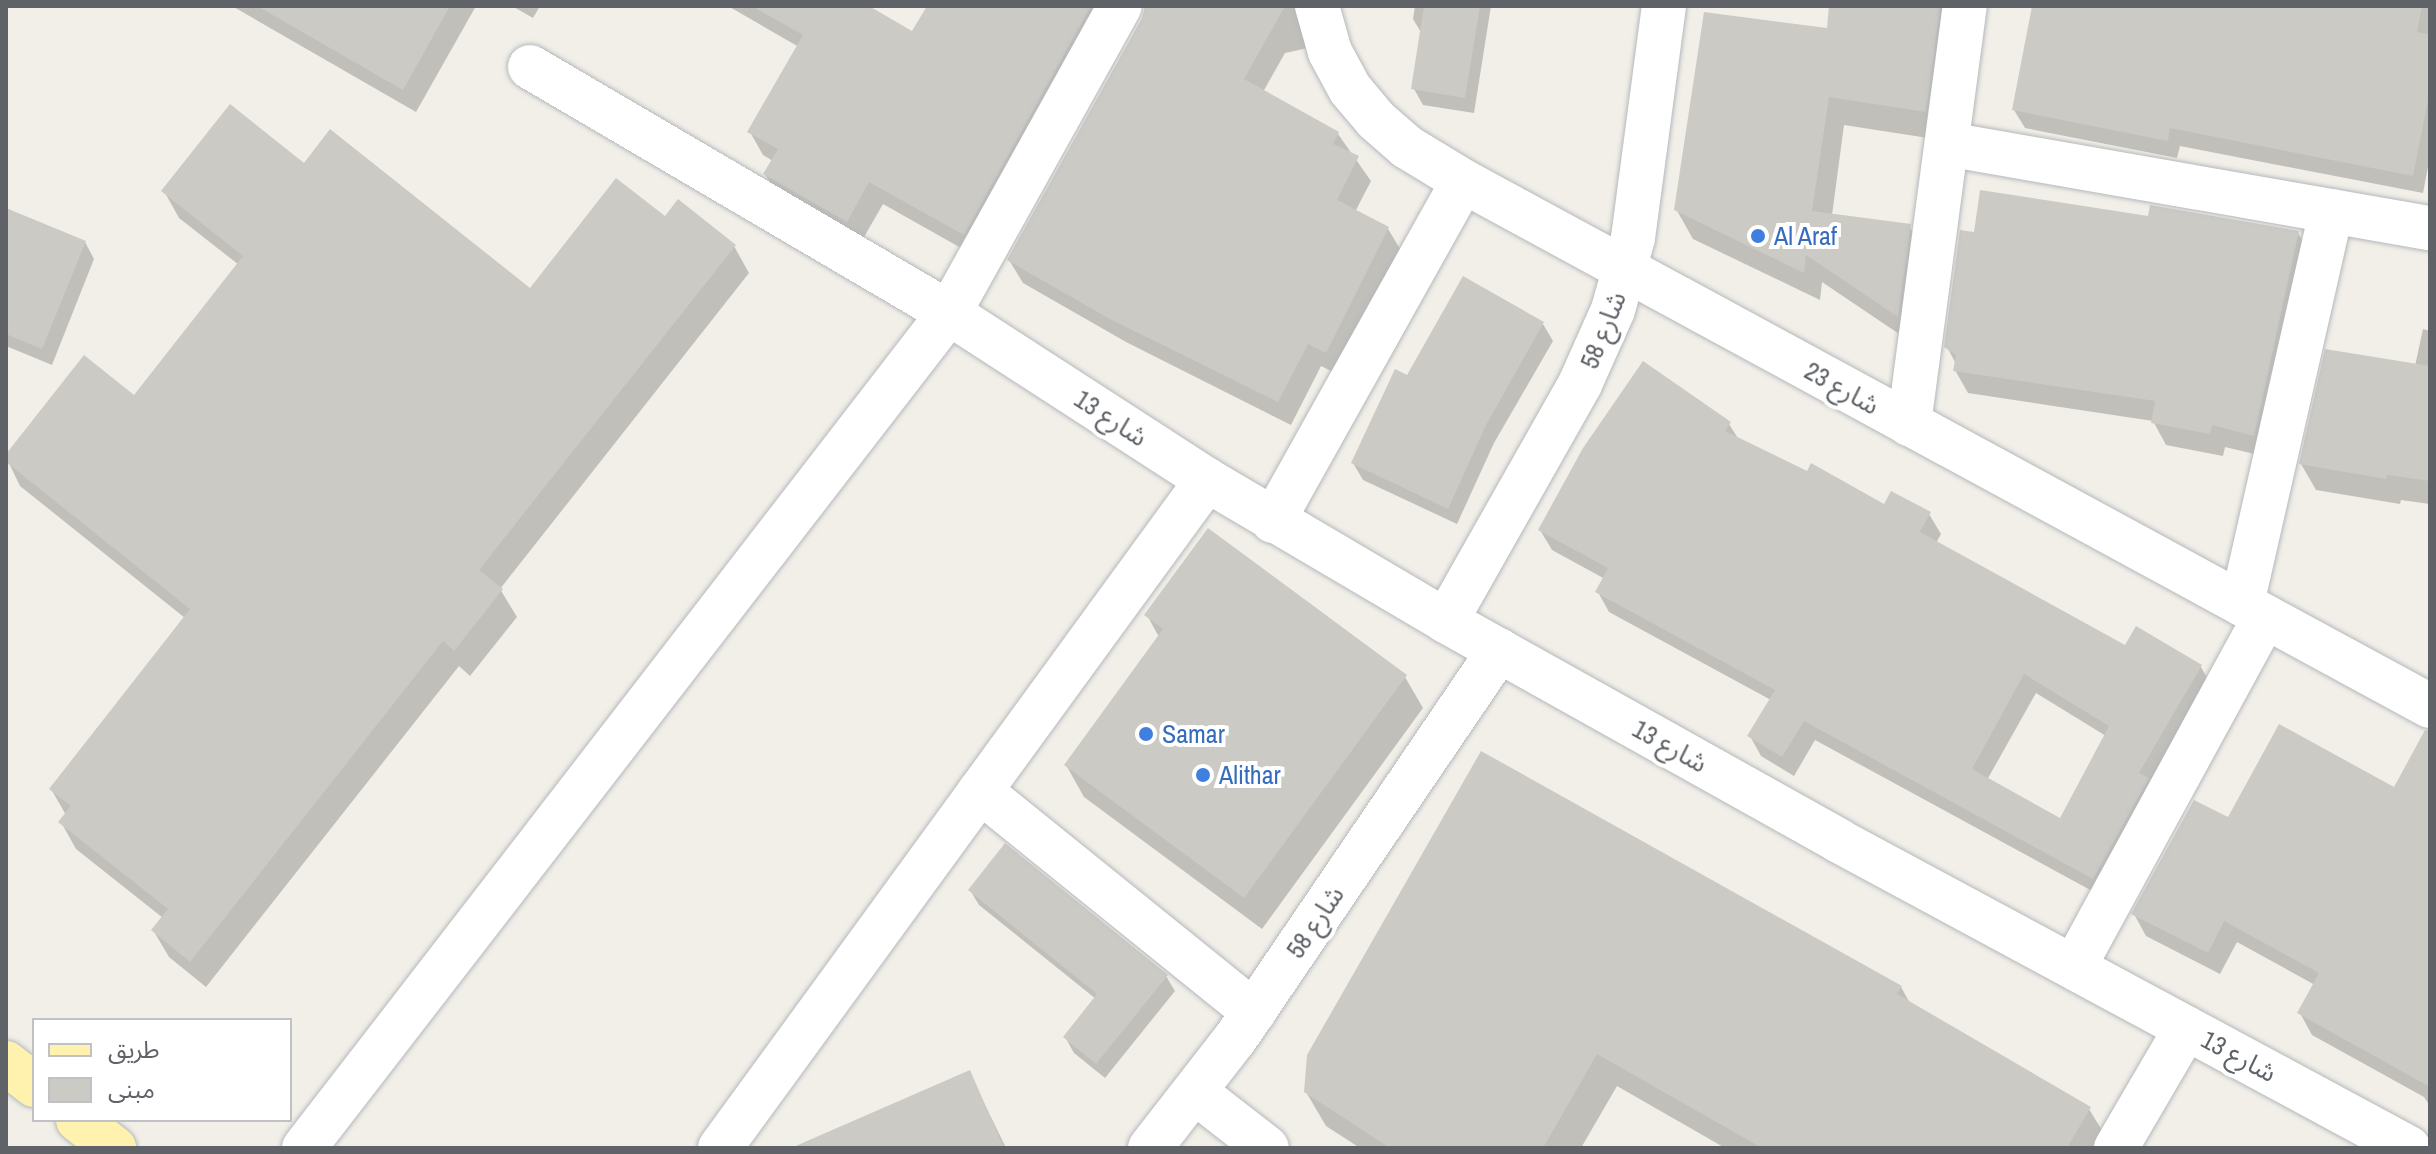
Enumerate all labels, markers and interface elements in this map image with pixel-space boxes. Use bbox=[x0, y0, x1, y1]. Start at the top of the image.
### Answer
place label: Al Araf bbox=[1774, 220, 1838, 252]
marker: Al Araf bbox=[1749, 227, 1767, 245]
street label: شارع 58 bbox=[1573, 287, 1633, 373]
street label: شارع 23 bbox=[1799, 355, 1885, 421]
street label: شارع 13 bbox=[1069, 383, 1153, 453]
street label: شارع 13 bbox=[1627, 713, 1713, 779]
place label: Samar bbox=[1162, 718, 1225, 750]
marker: Samar bbox=[1137, 725, 1155, 743]
place label: Alithar bbox=[1219, 759, 1281, 791]
marker: Alithar bbox=[1194, 766, 1212, 784]
street label: شارع 58 bbox=[1280, 880, 1350, 964]
legend bbox=[32, 1018, 292, 1122]
street label: شارع 13 bbox=[2196, 1023, 2282, 1089]
text: طريق bbox=[108, 1033, 160, 1065]
text: مبنى bbox=[108, 1073, 155, 1105]

